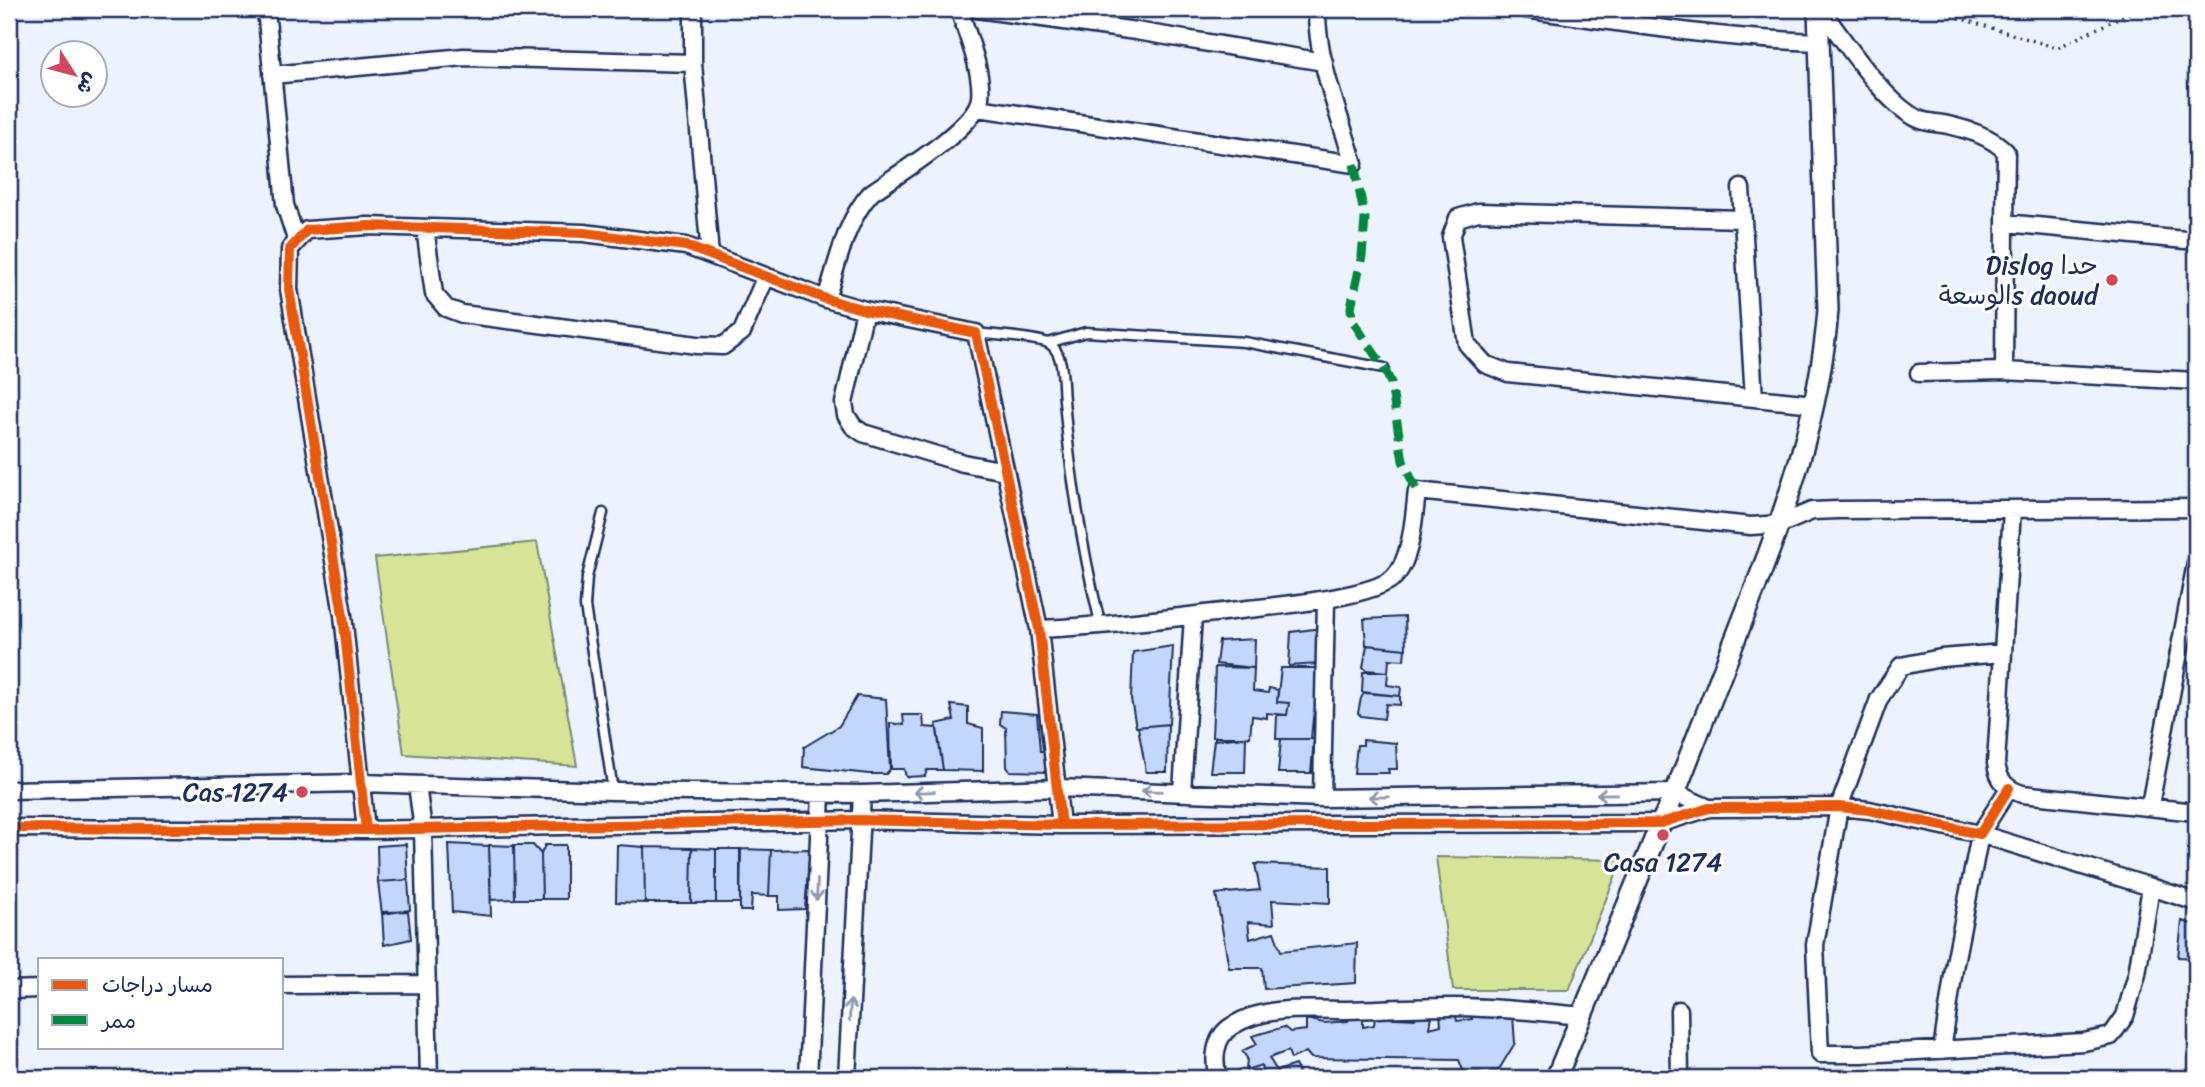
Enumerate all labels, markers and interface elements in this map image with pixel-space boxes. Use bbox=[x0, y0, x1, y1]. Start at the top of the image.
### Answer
north arrow bbox=[38, 38, 108, 108]
text: ش bbox=[68, 66, 107, 102]
place label: Dislog حدا الوسعةs daoud bbox=[1939, 242, 2100, 318]
marker: Dislog حدا الوسعةs daoud bbox=[2104, 272, 2120, 288]
place label: Cas 1274 bbox=[183, 769, 288, 815]
marker: Cas 1274 bbox=[294, 784, 310, 800]
one-way arrow bbox=[913, 785, 936, 799]
one-way arrow bbox=[1140, 785, 1163, 798]
one-way arrow bbox=[1595, 787, 1618, 801]
one-way arrow bbox=[1368, 790, 1391, 804]
marker: Casa 1274 bbox=[1655, 827, 1671, 843]
place label: Casa 1274 bbox=[1604, 839, 1722, 885]
one-way arrow bbox=[810, 878, 823, 901]
legend bbox=[38, 958, 284, 1048]
text: مسار دراجات bbox=[102, 966, 213, 1004]
one-way arrow bbox=[844, 999, 857, 1022]
text: ممر bbox=[100, 1002, 136, 1040]

